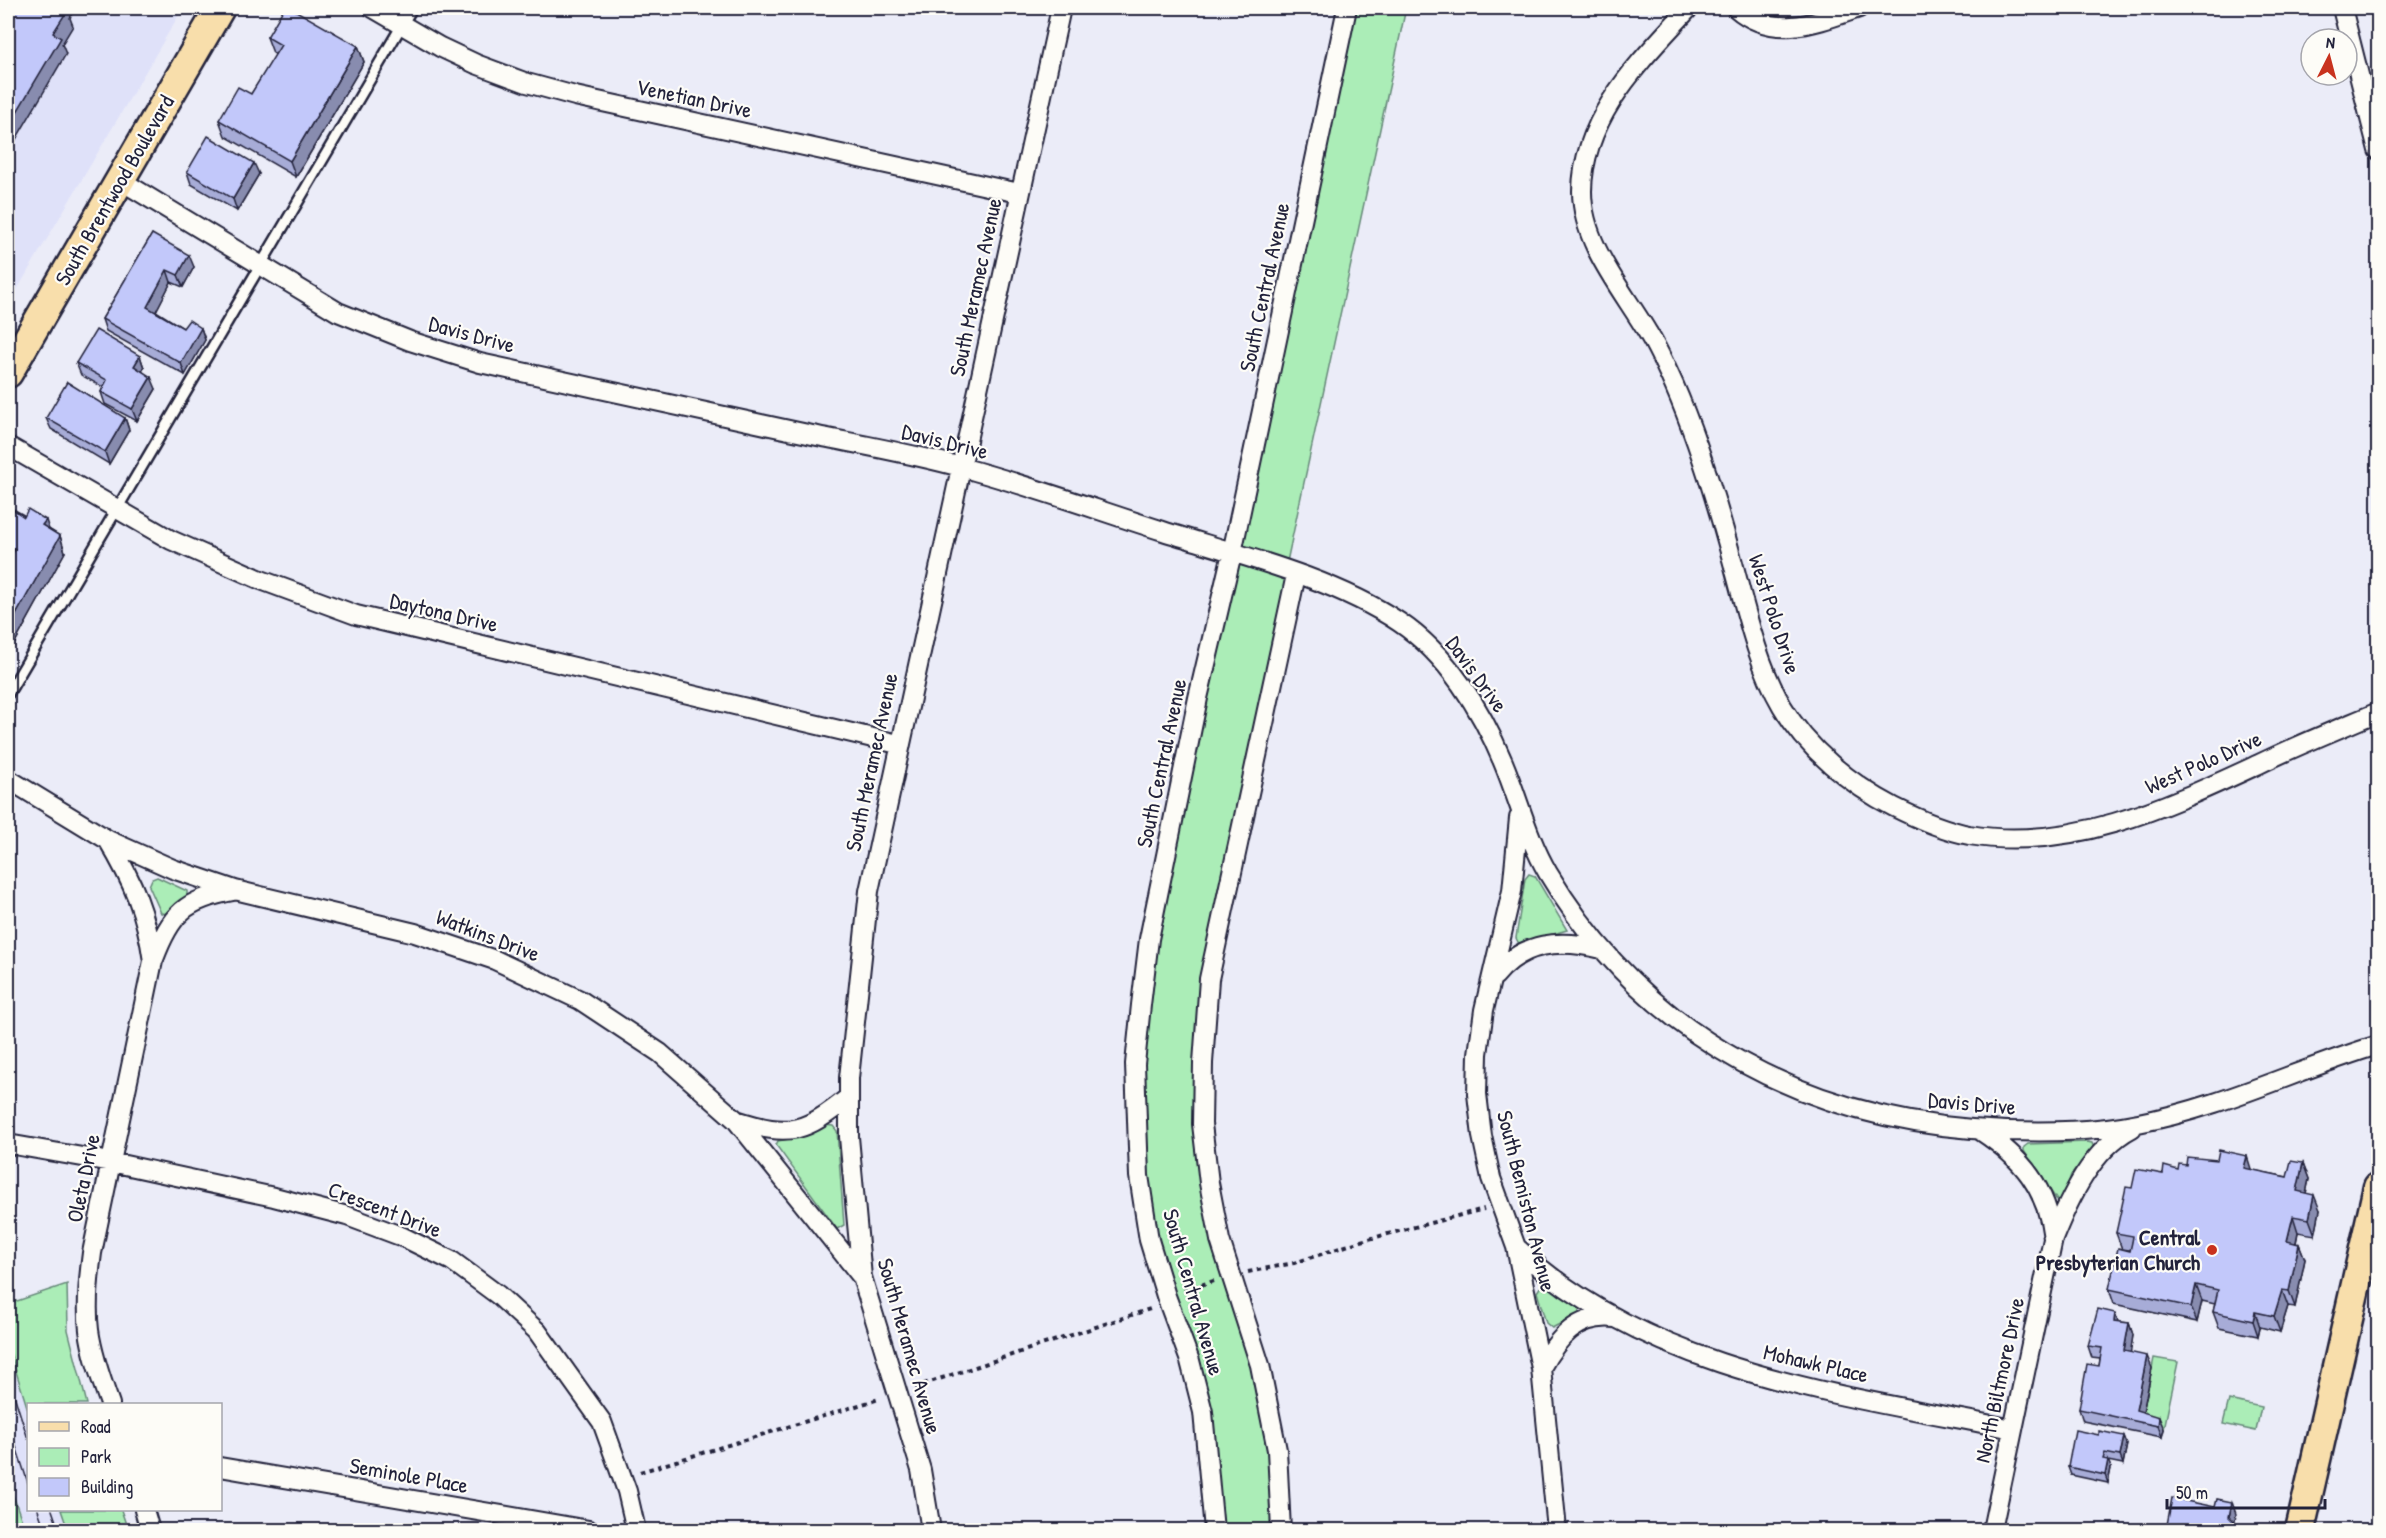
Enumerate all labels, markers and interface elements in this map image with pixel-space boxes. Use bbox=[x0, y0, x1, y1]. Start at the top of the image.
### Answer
north arrow bbox=[2299, 27, 2359, 87]
text: N bbox=[2325, 31, 2336, 54]
street label: Venetian Drive bbox=[633, 71, 755, 125]
street label: South Brentwood Boulevard bbox=[47, 89, 181, 291]
street label: South Meramec Avenue bbox=[941, 195, 1009, 379]
street label: South Central Avenue bbox=[1231, 200, 1297, 374]
street label: Davis Drive bbox=[426, 308, 518, 360]
street label: Davis Drive bbox=[899, 416, 991, 466]
street label: West Polo Drive bbox=[1742, 550, 1809, 678]
street label: Daytona Drive bbox=[387, 585, 501, 639]
street label: Davis Drive bbox=[1439, 630, 1515, 718]
street label: South Meramec Avenue bbox=[837, 670, 905, 854]
street label: South Central Avenue bbox=[1128, 676, 1194, 850]
street label: West Polo Drive bbox=[2140, 723, 2266, 801]
street label: Watkins Drive bbox=[432, 902, 544, 969]
street label: Davis Drive bbox=[1927, 1084, 2017, 1122]
street label: South Bemiston Avenue bbox=[1490, 1108, 1564, 1295]
street label: Oleta Drive bbox=[59, 1131, 107, 1225]
street label: Crescent Drive bbox=[324, 1174, 446, 1244]
street label: South Central Avenue bbox=[1156, 1205, 1232, 1379]
place label: Central Presbyterian Church bbox=[2036, 1222, 2201, 1278]
marker: Central Presbyterian Church bbox=[2205, 1243, 2219, 1257]
street label: South Meramec Avenue bbox=[871, 1255, 950, 1438]
street label: North Biltmore Drive bbox=[1967, 1295, 2031, 1465]
street label: Mohawk Place bbox=[1761, 1336, 1872, 1390]
legend bbox=[27, 1403, 222, 1511]
text: Road bbox=[81, 1414, 111, 1439]
text: Park bbox=[81, 1444, 112, 1469]
street label: Seminole Place bbox=[348, 1450, 471, 1500]
scale bar bbox=[2167, 1472, 2324, 1510]
text: Building bbox=[81, 1474, 133, 1499]
text: 50 m bbox=[2176, 1480, 2208, 1505]

